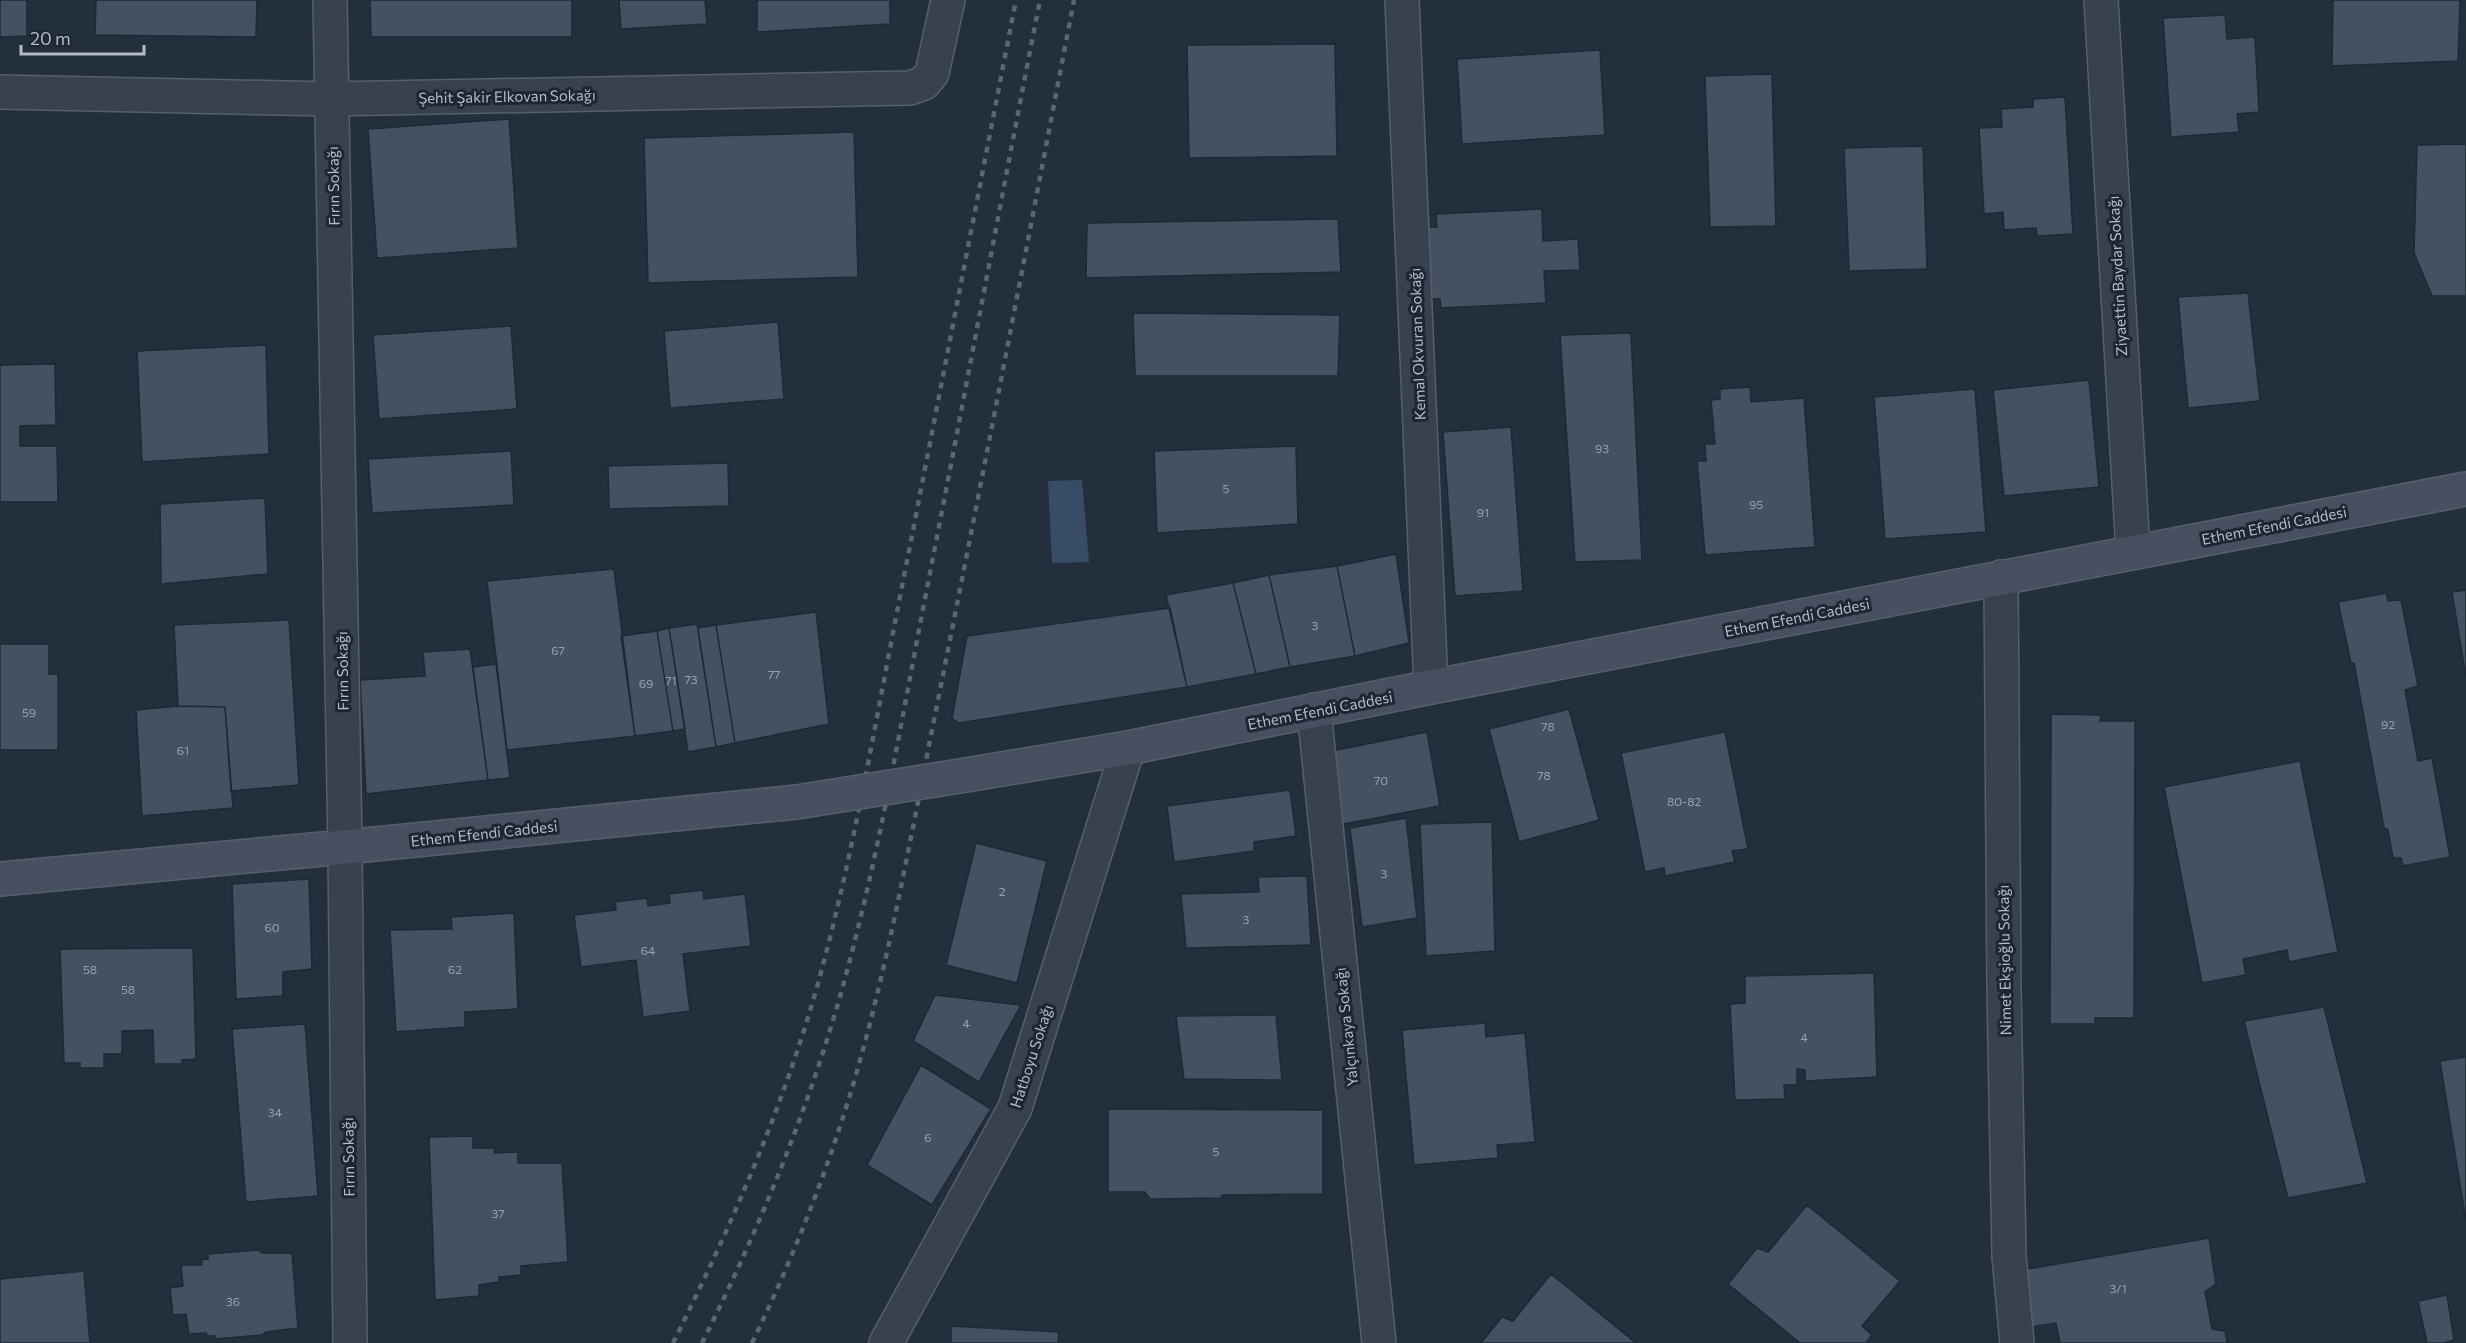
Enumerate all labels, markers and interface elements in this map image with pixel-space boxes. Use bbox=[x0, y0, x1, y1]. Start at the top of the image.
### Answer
scale bar bbox=[21, 18, 144, 56]
text: 20 m bbox=[30, 27, 71, 49]
street label: Şehit Şakir Elkovan Sokağı bbox=[418, 85, 596, 107]
street label: Fırın Sokağı bbox=[323, 146, 343, 226]
street label: Ziyaettin Baydar Sokağı bbox=[2104, 195, 2130, 357]
street label: Kemal Okvuran Sokağı bbox=[1405, 268, 1429, 420]
house number: 93 bbox=[1595, 441, 1609, 455]
house number: 5 bbox=[1223, 481, 1230, 495]
house number: 95 bbox=[1749, 497, 1763, 511]
street label: Ethem Efendi Caddesi bbox=[2200, 502, 2348, 548]
house number: 91 bbox=[1477, 505, 1489, 519]
street label: Ethem Efendi Caddesi bbox=[1723, 594, 1871, 640]
house number: 3 bbox=[1312, 618, 1319, 632]
street label: Fırın Sokağı bbox=[332, 631, 352, 711]
house number: 67 bbox=[551, 643, 565, 657]
house number: 77 bbox=[768, 667, 780, 681]
house number: 73 bbox=[684, 672, 698, 686]
house number: 71 bbox=[665, 673, 677, 687]
house number: 69 bbox=[639, 676, 653, 690]
street label: Ethem Efendi Caddesi bbox=[1246, 687, 1394, 733]
house number: 59 bbox=[22, 705, 36, 719]
house number: 92 bbox=[2381, 717, 2395, 731]
house number: 78 bbox=[1541, 719, 1555, 733]
house number: 61 bbox=[177, 743, 189, 757]
house number: 78 bbox=[1537, 768, 1551, 782]
house number: 70 bbox=[1374, 773, 1388, 787]
house number: 80-82 bbox=[1667, 794, 1701, 808]
street label: Ethem Efendi Caddesi bbox=[410, 816, 558, 850]
house number: 3 bbox=[1381, 866, 1388, 880]
house number: 2 bbox=[999, 884, 1006, 898]
street label: Nimet Ekşioğlu Sokağı bbox=[1994, 885, 2014, 1035]
house number: 3 bbox=[1243, 912, 1250, 926]
house number: 60 bbox=[264, 920, 280, 934]
house number: 64 bbox=[641, 943, 655, 957]
house number: 58 bbox=[83, 962, 97, 976]
house number: 62 bbox=[448, 962, 462, 976]
street label: Yalçınkaya Sokağı bbox=[1331, 967, 1361, 1087]
house number: 58 bbox=[121, 982, 135, 996]
street label: Hatboyu Sokağı bbox=[1006, 1002, 1056, 1110]
house number: 4 bbox=[962, 1016, 970, 1030]
house number: 4 bbox=[1800, 1030, 1808, 1044]
house number: 34 bbox=[268, 1105, 282, 1119]
street label: Fırın Sokağı bbox=[338, 1117, 358, 1197]
house number: 6 bbox=[924, 1130, 932, 1144]
house number: 5 bbox=[1213, 1144, 1220, 1158]
house number: 37 bbox=[491, 1206, 505, 1220]
house number: 3/1 bbox=[2109, 1281, 2127, 1295]
house number: 36 bbox=[226, 1294, 240, 1308]

